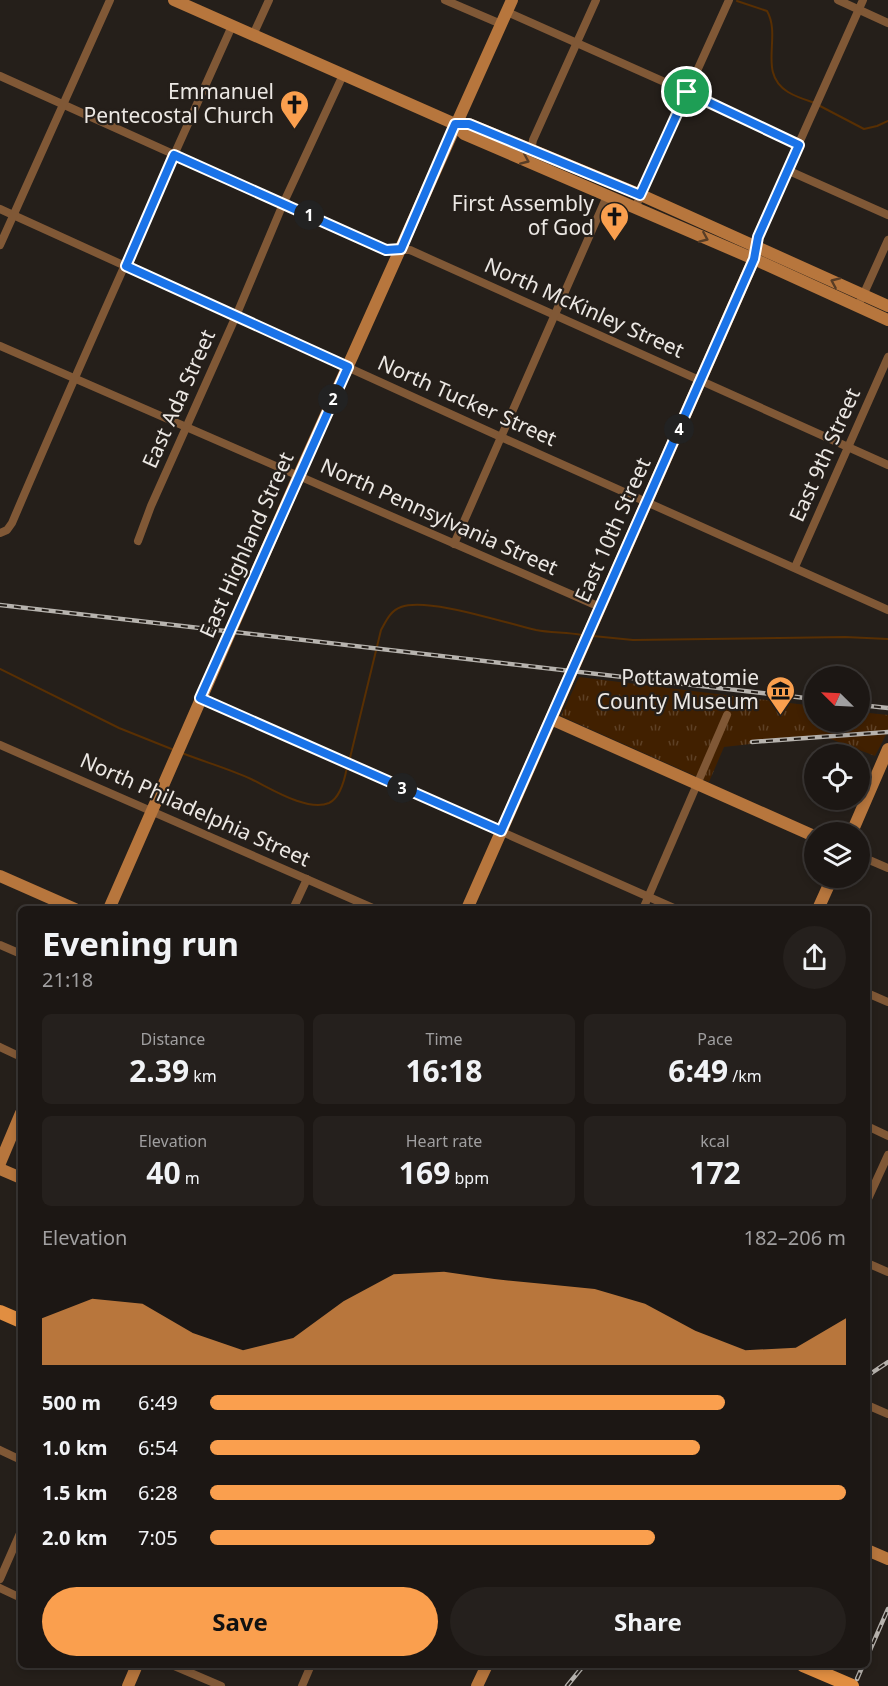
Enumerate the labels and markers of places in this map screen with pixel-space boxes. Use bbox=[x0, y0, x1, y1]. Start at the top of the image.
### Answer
pin bbox=[661, 66, 712, 117]
place label: Emmanuel Pentecostal Church bbox=[83, 77, 274, 129]
church icon: Emmanuel Pentecostal Church bbox=[279, 88, 311, 130]
place label: First Assembly of God bbox=[452, 189, 594, 241]
pin: 1 bbox=[294, 200, 324, 230]
church icon: First Assembly of God bbox=[599, 200, 631, 242]
pin: 2 bbox=[318, 384, 348, 414]
pin: 4 bbox=[664, 414, 694, 444]
place label: Pottawatomie County Museum bbox=[597, 663, 759, 715]
museum icon: Pottawatomie County Museum bbox=[764, 674, 796, 716]
pin: 3 bbox=[387, 773, 417, 803]

